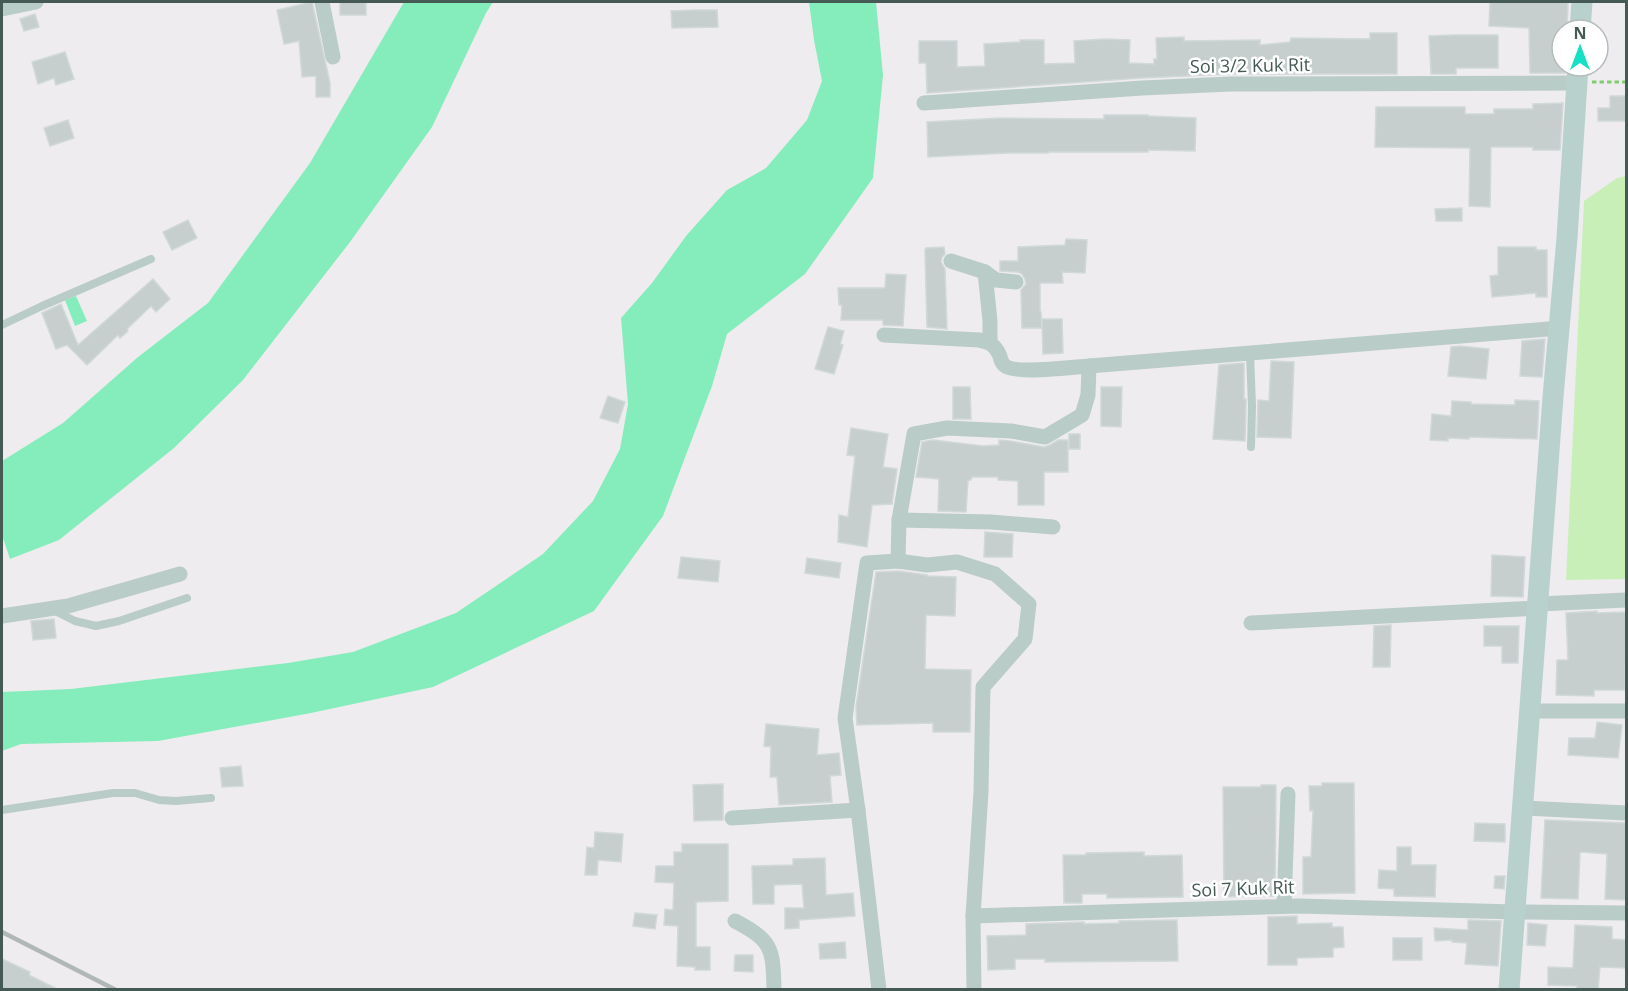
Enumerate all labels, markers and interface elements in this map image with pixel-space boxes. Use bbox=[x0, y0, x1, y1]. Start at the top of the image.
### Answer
north arrow bbox=[1550, 18, 1610, 78]
text: N bbox=[1573, 22, 1587, 44]
street label: Soi 3/2 Kuk Rit bbox=[1190, 52, 1310, 78]
street label: Soi 7 Kuk Rit bbox=[1191, 874, 1295, 902]

